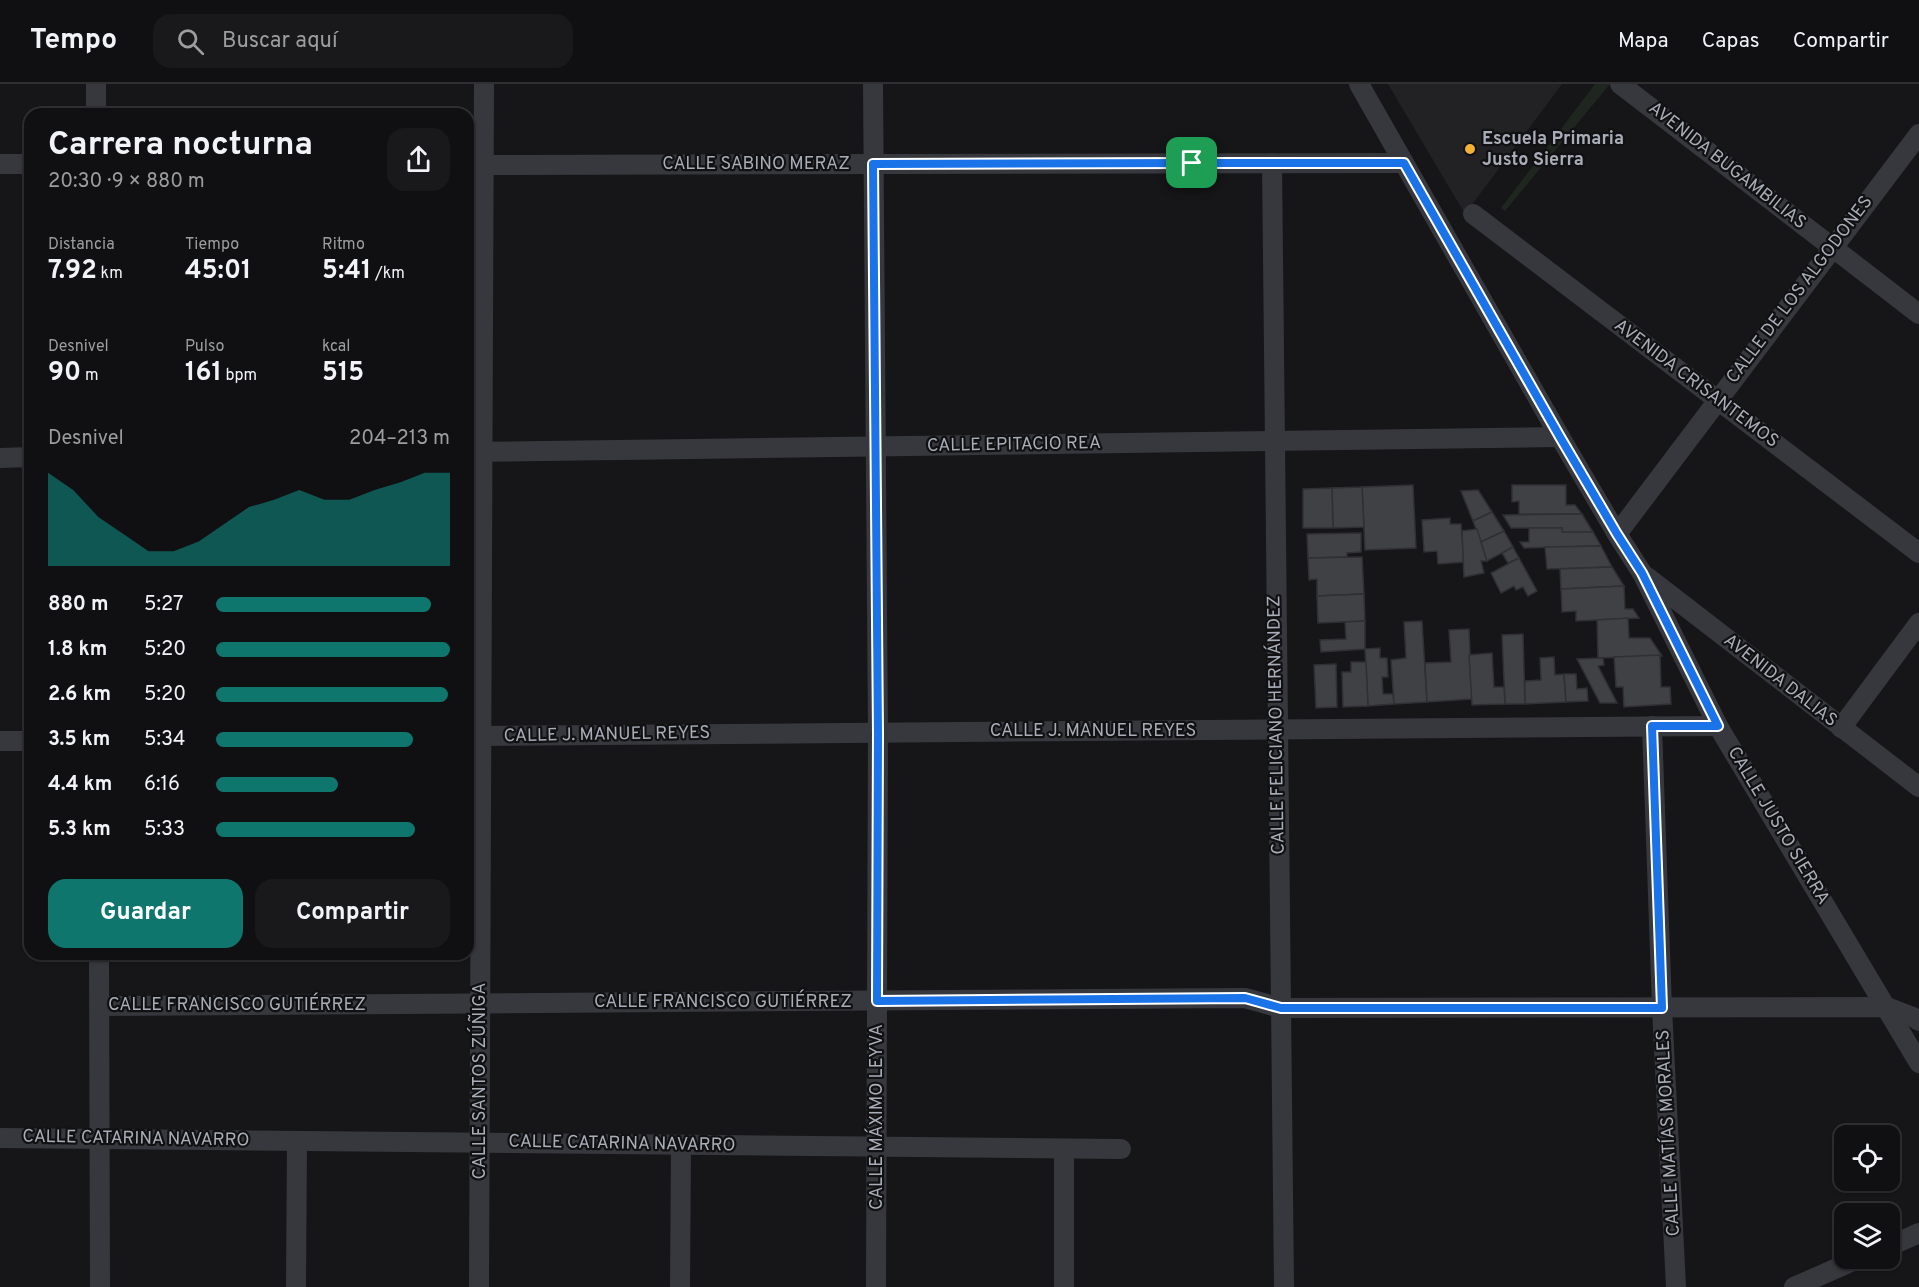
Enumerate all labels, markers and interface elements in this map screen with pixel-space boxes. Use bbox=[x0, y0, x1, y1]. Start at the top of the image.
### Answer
search box bbox=[153, 14, 573, 68]
text: Tempo bbox=[30, 23, 117, 59]
icon: search bbox=[174, 25, 207, 58]
text: Buscar aquí bbox=[222, 28, 338, 55]
text: Mapa bbox=[1618, 28, 1669, 55]
text: Capas bbox=[1702, 28, 1760, 55]
text: Compartir bbox=[1793, 28, 1889, 55]
street label: AVENIDA BUGAMBILIAS bbox=[1643, 97, 1811, 235]
text: Carrera nocturna bbox=[48, 125, 313, 167]
button: share bbox=[387, 128, 450, 191]
place label: Escuela Primaria Justo Sierra bbox=[1482, 128, 1624, 172]
pin bbox=[1166, 137, 1217, 188]
marker: Escuela Primaria Justo Sierra bbox=[1463, 142, 1477, 156]
icon: arrive bbox=[1175, 146, 1208, 179]
street label: CALLE SABINO MERAZ bbox=[662, 153, 850, 176]
text: 20:30 · 9 × 880 m bbox=[48, 169, 205, 195]
street label: CALLE DE LOS ALGODONES bbox=[1722, 191, 1878, 389]
text: Distancia bbox=[48, 235, 115, 255]
text: Tiempo bbox=[185, 235, 239, 255]
text: Ritmo bbox=[322, 235, 365, 255]
text: 7.92 bbox=[48, 255, 97, 288]
text: 45:01 bbox=[185, 255, 251, 288]
text: 5:41 bbox=[322, 255, 371, 288]
text: km bbox=[97, 264, 123, 284]
text: /km bbox=[371, 264, 405, 284]
street label: AVENIDA CRISANTEMOS bbox=[1609, 315, 1783, 453]
text: Desnivel bbox=[48, 337, 109, 357]
text: Pulso bbox=[185, 337, 224, 357]
text: kcal bbox=[322, 337, 350, 357]
text: 90 bbox=[48, 357, 81, 390]
text: 161 bbox=[185, 357, 222, 390]
text: 515 bbox=[322, 357, 364, 390]
text: m bbox=[81, 366, 98, 386]
text: bpm bbox=[222, 366, 257, 386]
text: Desnivel bbox=[48, 426, 124, 452]
text: 204–213 m bbox=[349, 426, 450, 452]
street label: CALLE EPITACIO REA bbox=[927, 432, 1101, 458]
text: 880 m bbox=[48, 592, 109, 618]
text: 5:27 bbox=[144, 592, 183, 618]
street label: CALLE FELICIANO HERNÁNDEZ bbox=[1261, 595, 1291, 855]
street label: AVENIDA DALIAS bbox=[1718, 629, 1842, 733]
text: 1.8 km bbox=[48, 637, 107, 663]
text: 5:20 bbox=[144, 637, 186, 663]
text: 2.6 km bbox=[48, 682, 111, 708]
text: 5:20 bbox=[144, 682, 186, 708]
street label: CALLE J. MANUEL REYES bbox=[990, 720, 1196, 743]
street label: CALLE J. MANUEL REYES bbox=[504, 722, 710, 748]
text: 3.5 km bbox=[48, 727, 110, 753]
text: 5:34 bbox=[144, 727, 185, 753]
street label: CALLE JUSTO SIERRA bbox=[1722, 743, 1834, 909]
text: 4.4 km bbox=[48, 772, 112, 798]
text: 6:16 bbox=[144, 772, 180, 798]
text: 5.3 km bbox=[48, 817, 111, 843]
text: 5:33 bbox=[144, 817, 185, 843]
button: Guardar bbox=[48, 879, 243, 948]
button: Compartir bbox=[255, 879, 450, 948]
street label: CALLE SANTOS ZÚÑIGA bbox=[467, 982, 492, 1180]
street label: CALLE FRANCISCO GUTIÉRREZ bbox=[594, 989, 852, 1014]
street label: CALLE FRANCISCO GUTIÉRREZ bbox=[108, 992, 366, 1017]
street label: CALLE MÁXIMO LEYVA bbox=[864, 1024, 889, 1210]
street label: CALLE MATÍAS MORALES bbox=[1650, 1029, 1686, 1237]
map controls bbox=[1834, 1125, 1900, 1269]
button: locate bbox=[1834, 1125, 1900, 1191]
street label: CALLE CATARINA NAVARRO bbox=[22, 1126, 250, 1152]
street label: CALLE CATARINA NAVARRO bbox=[508, 1131, 736, 1157]
button: layers bbox=[1834, 1203, 1900, 1269]

